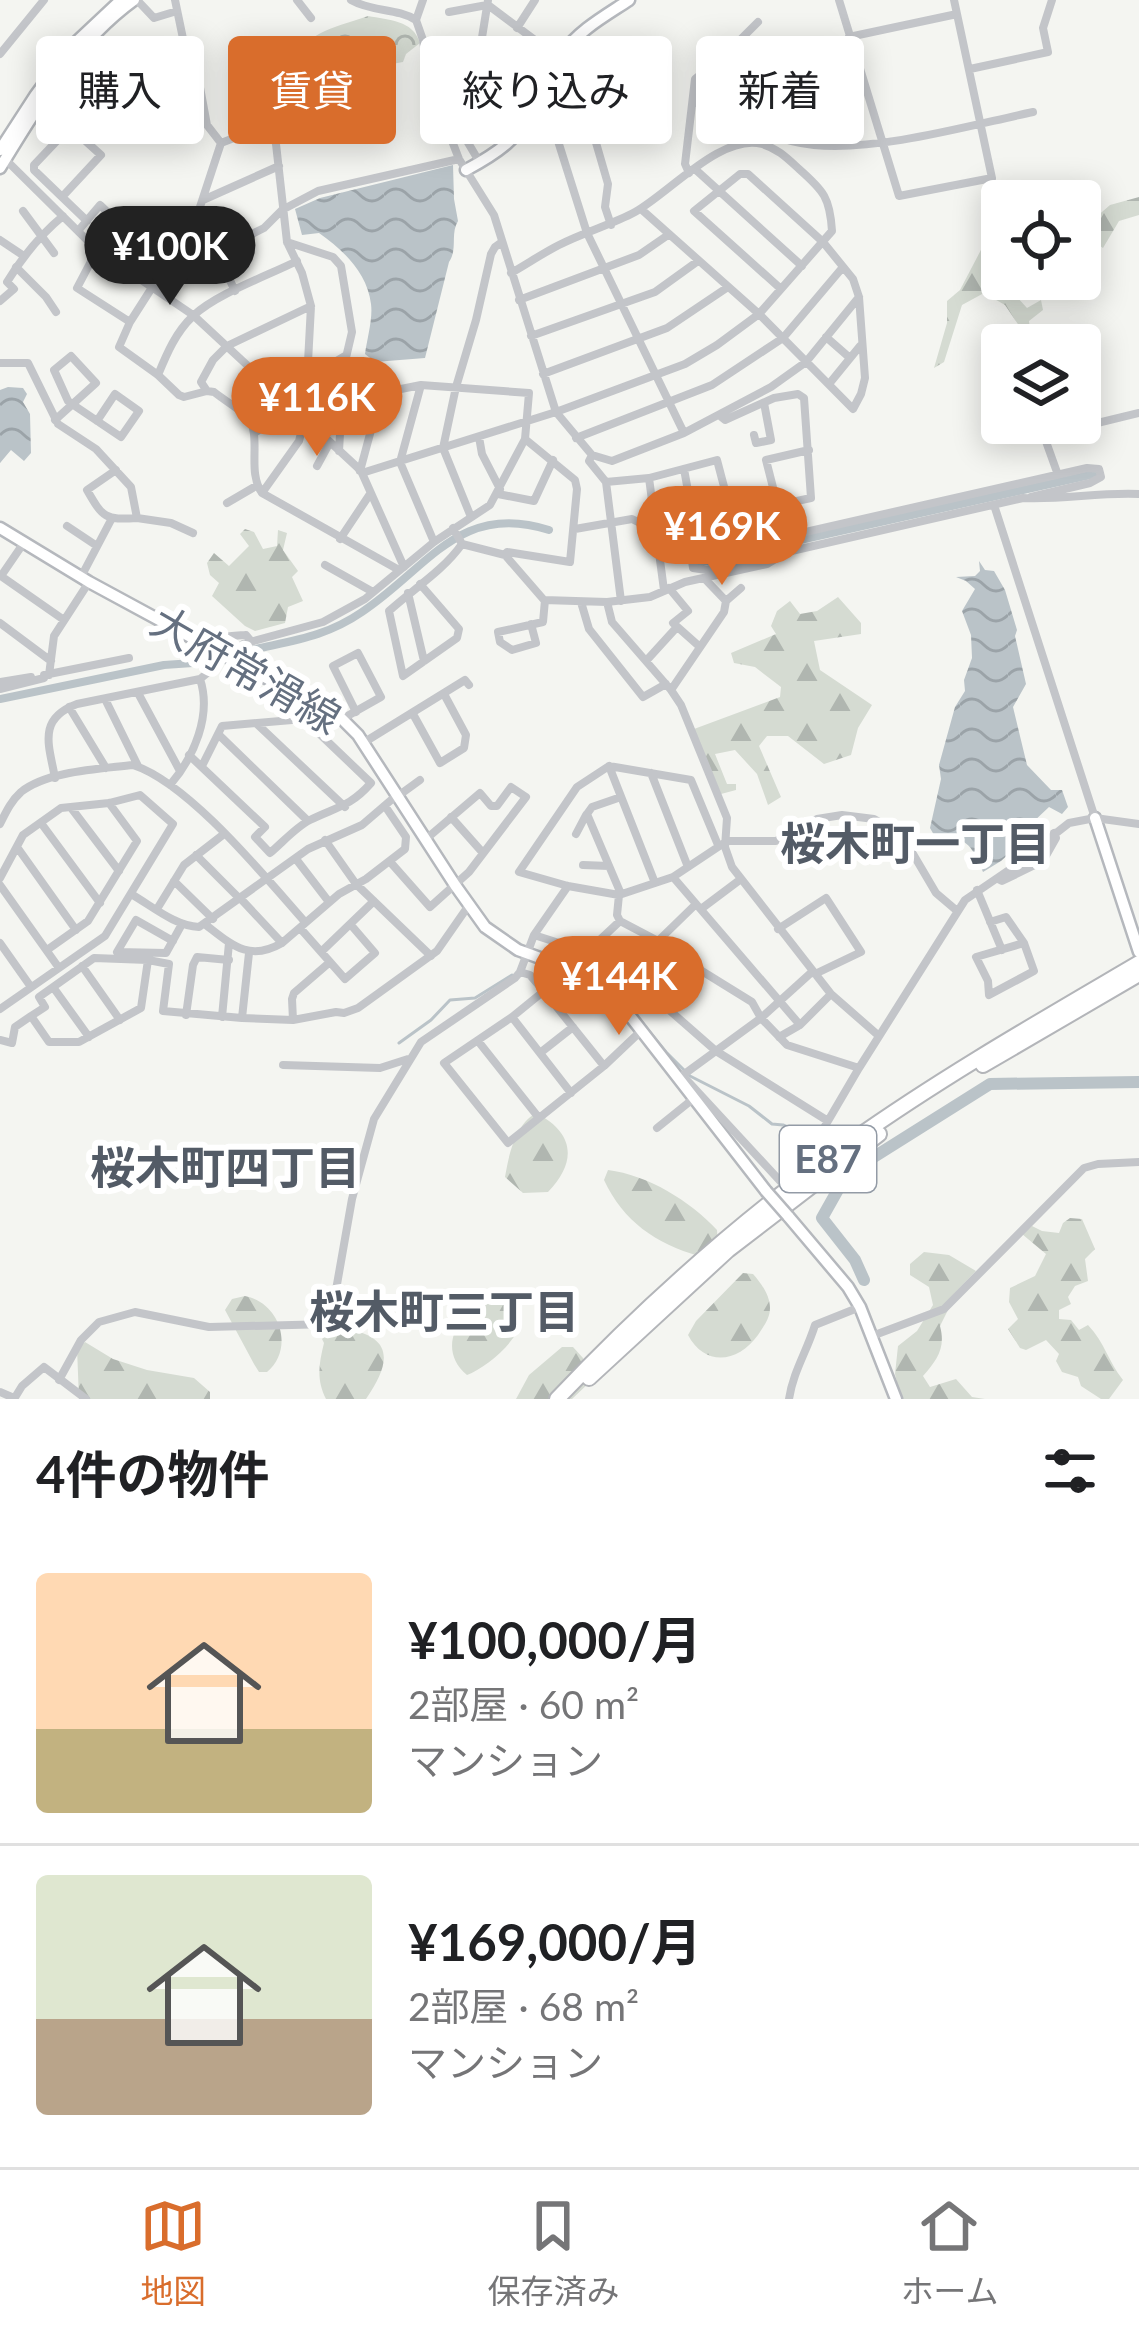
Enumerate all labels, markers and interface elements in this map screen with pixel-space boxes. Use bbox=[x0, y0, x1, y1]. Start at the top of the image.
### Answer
chip: 購入 bbox=[36, 36, 204, 144]
chip: 賃貸 bbox=[228, 36, 396, 144]
chip: 絞り込み bbox=[420, 36, 672, 144]
chip: 新着 bbox=[696, 36, 864, 144]
map controls bbox=[981, 180, 1101, 444]
button: locate bbox=[981, 180, 1101, 300]
pin: ¥100K bbox=[86, 206, 254, 308]
text: ¥100K bbox=[111, 222, 229, 268]
button: layers bbox=[981, 324, 1101, 444]
pin: ¥116K bbox=[233, 357, 401, 459]
text: ¥116K bbox=[258, 373, 376, 419]
pin: ¥169K bbox=[638, 486, 806, 588]
text: ¥169K bbox=[663, 502, 781, 548]
street label: 大府常滑線 bbox=[143, 595, 350, 743]
district label: 桜木町一丁目 bbox=[780, 816, 1050, 870]
pin: ¥144K bbox=[535, 936, 703, 1038]
text: ¥144K bbox=[560, 952, 678, 998]
road number: E87 bbox=[780, 1126, 876, 1192]
district label: 桜木町四丁目 bbox=[90, 1140, 360, 1194]
district label: 桜木町三丁目 bbox=[309, 1284, 579, 1338]
icon: filters bbox=[1037, 1438, 1103, 1504]
text: 4件の物件 bbox=[36, 1443, 270, 1504]
text: ¥100,000/月 bbox=[408, 1609, 702, 1670]
icon: home bbox=[132, 1621, 276, 1765]
text: 2部屋 · 60 m² bbox=[408, 1681, 639, 1727]
text: マンション bbox=[408, 1737, 603, 1783]
text: ¥169,000/月 bbox=[408, 1911, 702, 1972]
icon: home bbox=[132, 1923, 276, 2067]
text: 2部屋 · 68 m² bbox=[408, 1983, 639, 2029]
text: マンション bbox=[408, 2039, 603, 2085]
tab: 地図 bbox=[140, 2193, 206, 2313]
tab: 保存済み bbox=[487, 2193, 619, 2313]
tab: ホーム bbox=[900, 2193, 998, 2313]

